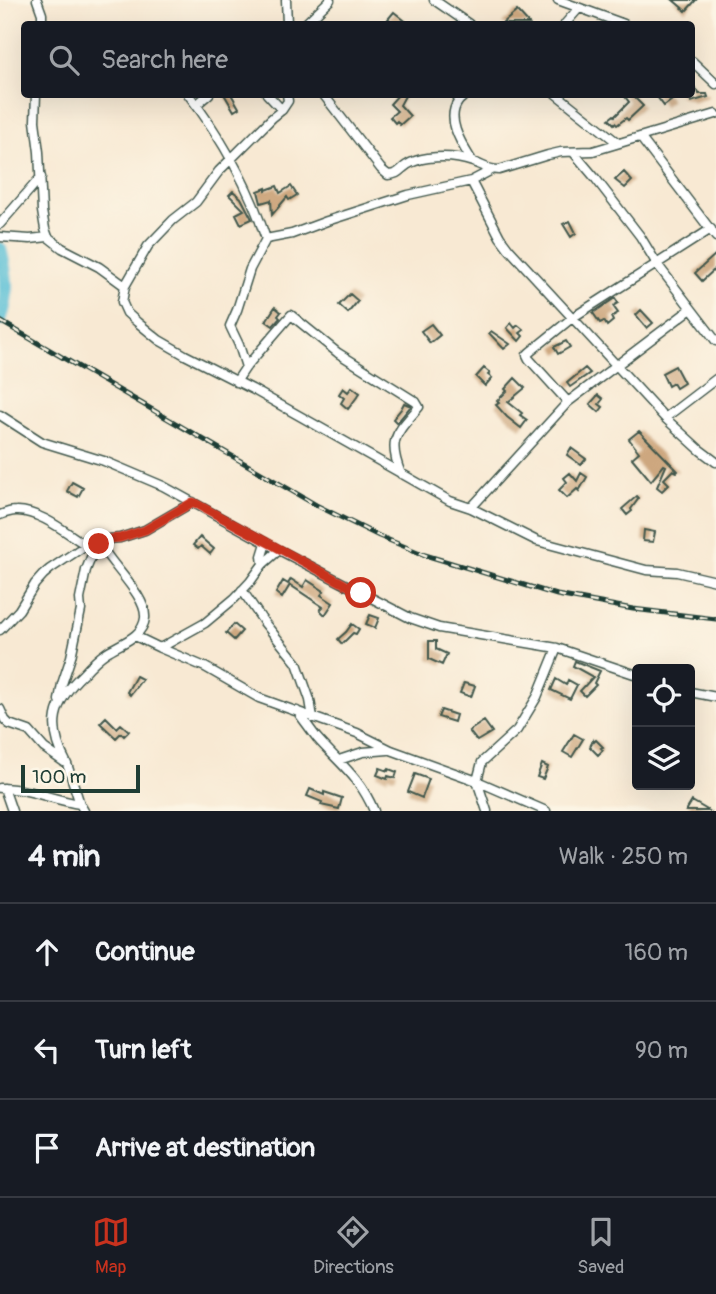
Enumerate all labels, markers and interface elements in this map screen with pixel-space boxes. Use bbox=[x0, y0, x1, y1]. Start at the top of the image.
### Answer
search box bbox=[21, 21, 695, 98]
icon: search bbox=[45, 41, 83, 79]
text: Search here bbox=[101, 44, 228, 76]
route end bbox=[83, 528, 114, 559]
route start bbox=[345, 577, 376, 608]
map controls bbox=[632, 664, 695, 790]
button: locate bbox=[632, 664, 695, 727]
button: layers bbox=[632, 727, 695, 790]
scale bar bbox=[21, 762, 140, 794]
text: 100 m bbox=[32, 765, 86, 789]
text: 4 min bbox=[28, 838, 101, 875]
text: Walk · 250 m bbox=[559, 842, 688, 871]
icon: ahead bbox=[28, 933, 66, 971]
text: Continue bbox=[95, 936, 195, 968]
text: 160 m bbox=[624, 938, 688, 967]
icon: left bbox=[28, 1031, 66, 1069]
text: Turn left bbox=[95, 1034, 191, 1066]
text: 90 m bbox=[635, 1036, 688, 1065]
icon: arrive bbox=[28, 1129, 66, 1167]
text: Arrive at destination bbox=[95, 1132, 315, 1164]
tab: Map bbox=[92, 1213, 130, 1279]
tab: Directions bbox=[313, 1213, 394, 1279]
tab: Saved bbox=[577, 1213, 624, 1279]

